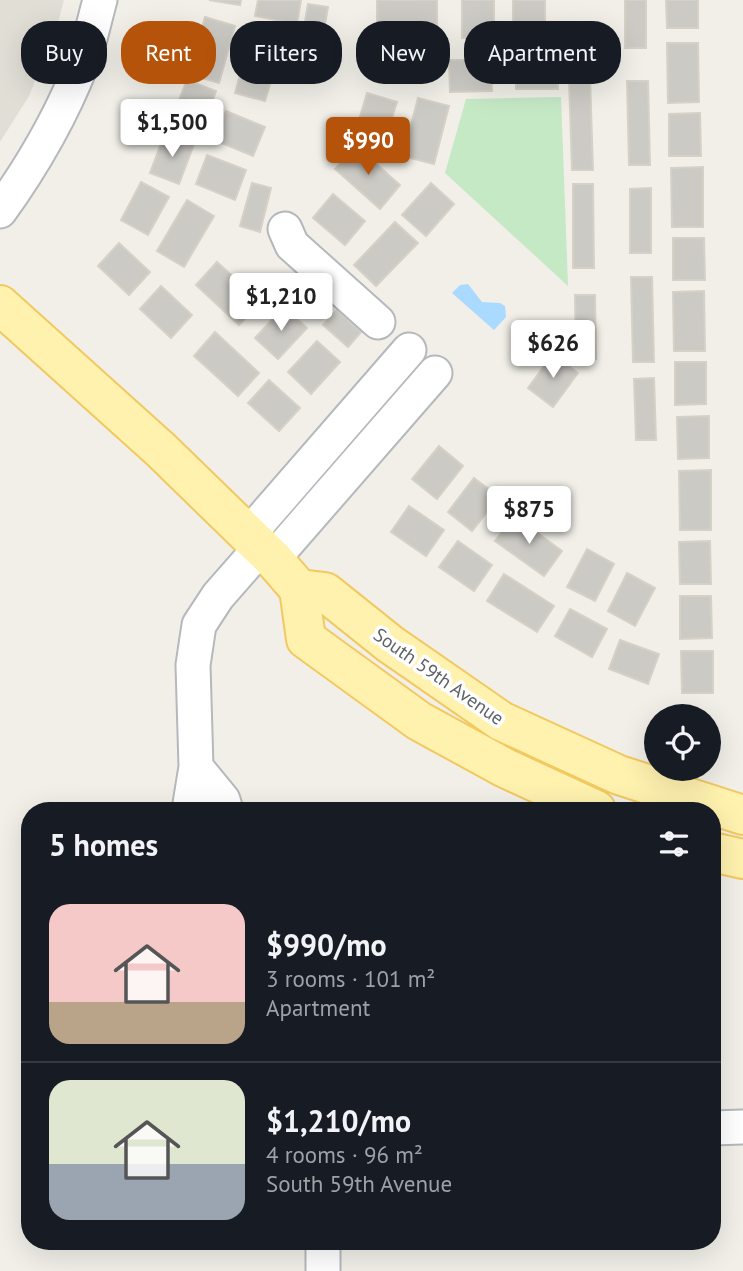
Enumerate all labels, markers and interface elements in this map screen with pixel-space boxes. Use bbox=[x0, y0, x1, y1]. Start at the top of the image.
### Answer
chip: Buy bbox=[21, 21, 107, 84]
chip: Rent bbox=[121, 21, 216, 84]
chip: Filters bbox=[230, 21, 342, 84]
chip: New bbox=[356, 21, 450, 84]
chip: Apartment bbox=[464, 21, 621, 84]
pin: $1,500 bbox=[115, 100, 229, 159]
text: $1,500 bbox=[136, 107, 208, 136]
pin: $990 bbox=[327, 118, 409, 177]
text: $990 bbox=[342, 125, 394, 154]
pin: $1,210 bbox=[224, 274, 338, 333]
text: $1,210 bbox=[245, 281, 317, 310]
pin: $626 bbox=[512, 320, 594, 380]
text: $626 bbox=[527, 328, 579, 357]
pin: $875 bbox=[488, 486, 570, 546]
text: $875 bbox=[503, 494, 555, 523]
street label: South 59th Avenue bbox=[369, 622, 509, 730]
map controls bbox=[644, 704, 721, 781]
button: locate bbox=[644, 704, 721, 781]
text: 5 homes bbox=[49, 825, 158, 864]
icon: filters bbox=[655, 825, 693, 863]
text: $990/mo bbox=[266, 925, 387, 964]
icon: home bbox=[105, 932, 189, 1016]
text: 3 rooms · 101 m² bbox=[266, 964, 435, 993]
text: Apartment bbox=[266, 993, 370, 1022]
text: $1,210/mo bbox=[266, 1101, 411, 1140]
icon: home bbox=[105, 1108, 189, 1192]
text: 4 rooms · 96 m² bbox=[266, 1140, 423, 1169]
text: South 59th Avenue bbox=[266, 1169, 452, 1198]

